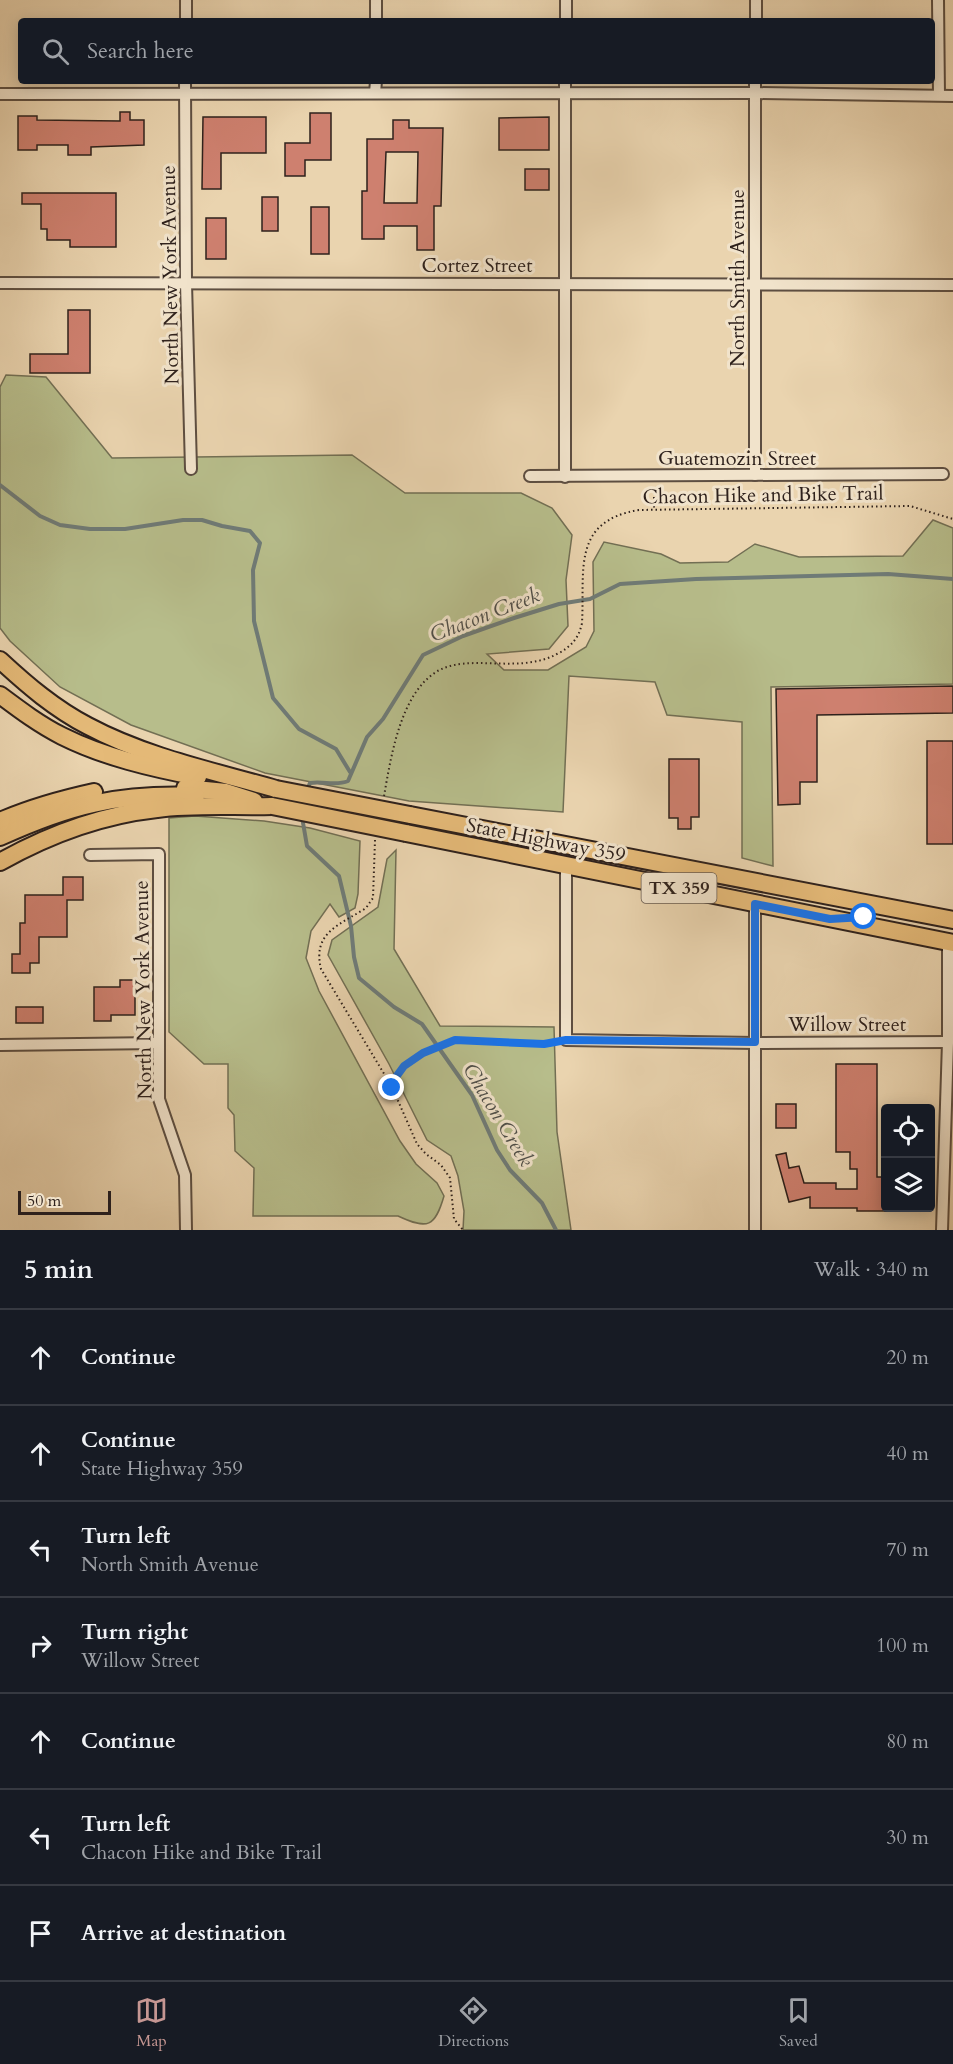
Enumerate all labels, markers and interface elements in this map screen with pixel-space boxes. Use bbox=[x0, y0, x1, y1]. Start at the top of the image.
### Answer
search box bbox=[18, 18, 935, 84]
icon: search bbox=[39, 35, 72, 68]
text: Search here bbox=[87, 36, 194, 66]
street label: North New York Avenue bbox=[155, 165, 185, 385]
street label: North Smith Avenue bbox=[724, 189, 751, 367]
street label: Cortez Street bbox=[421, 252, 533, 279]
street label: Guatemozin Street bbox=[658, 445, 817, 472]
street label: Chacon Hike and Bike Trail bbox=[642, 479, 884, 511]
water label: Chacon Creek bbox=[426, 580, 545, 649]
street label: State Highway 359 bbox=[464, 811, 628, 869]
road number: TX 359 bbox=[642, 873, 716, 903]
street label: North New York Avenue bbox=[128, 880, 158, 1100]
route start bbox=[850, 903, 876, 929]
street label: Willow Street bbox=[787, 1011, 907, 1038]
water label: Chacon Creek bbox=[456, 1058, 541, 1173]
route end bbox=[378, 1074, 404, 1100]
map controls bbox=[881, 1104, 935, 1212]
button: locate bbox=[881, 1104, 935, 1158]
button: layers bbox=[881, 1158, 935, 1212]
scale bar bbox=[18, 1188, 111, 1216]
text: 50 m bbox=[27, 1190, 61, 1212]
text: 5 min bbox=[24, 1252, 93, 1287]
text: Walk · 340 m bbox=[814, 1256, 929, 1283]
icon: ahead bbox=[24, 1341, 57, 1374]
text: Continue bbox=[81, 1342, 176, 1372]
text: 20 m bbox=[886, 1344, 929, 1371]
text: Continue bbox=[81, 1425, 176, 1455]
icon: ahead bbox=[24, 1437, 57, 1470]
text: 40 m bbox=[886, 1440, 929, 1467]
text: State Highway 359 bbox=[81, 1455, 243, 1482]
text: Turn left bbox=[81, 1521, 170, 1551]
icon: left bbox=[24, 1533, 57, 1566]
text: 70 m bbox=[886, 1536, 929, 1563]
text: North Smith Avenue bbox=[81, 1551, 259, 1578]
text: Turn right bbox=[81, 1617, 188, 1647]
icon: right bbox=[24, 1629, 57, 1662]
text: 100 m bbox=[876, 1632, 929, 1659]
text: Willow Street bbox=[81, 1647, 199, 1674]
icon: ahead bbox=[24, 1725, 57, 1758]
text: Continue bbox=[81, 1726, 176, 1756]
text: 80 m bbox=[886, 1728, 929, 1755]
text: Turn left bbox=[81, 1809, 170, 1839]
icon: left bbox=[24, 1821, 57, 1854]
text: 30 m bbox=[886, 1824, 929, 1851]
text: Chacon Hike and Bike Trail bbox=[81, 1839, 322, 1866]
icon: arrive bbox=[24, 1917, 57, 1950]
text: Arrive at destination bbox=[81, 1918, 286, 1948]
tab: Map bbox=[135, 1994, 168, 2052]
tab: Directions bbox=[438, 1994, 509, 2052]
tab: Saved bbox=[779, 1994, 818, 2052]

